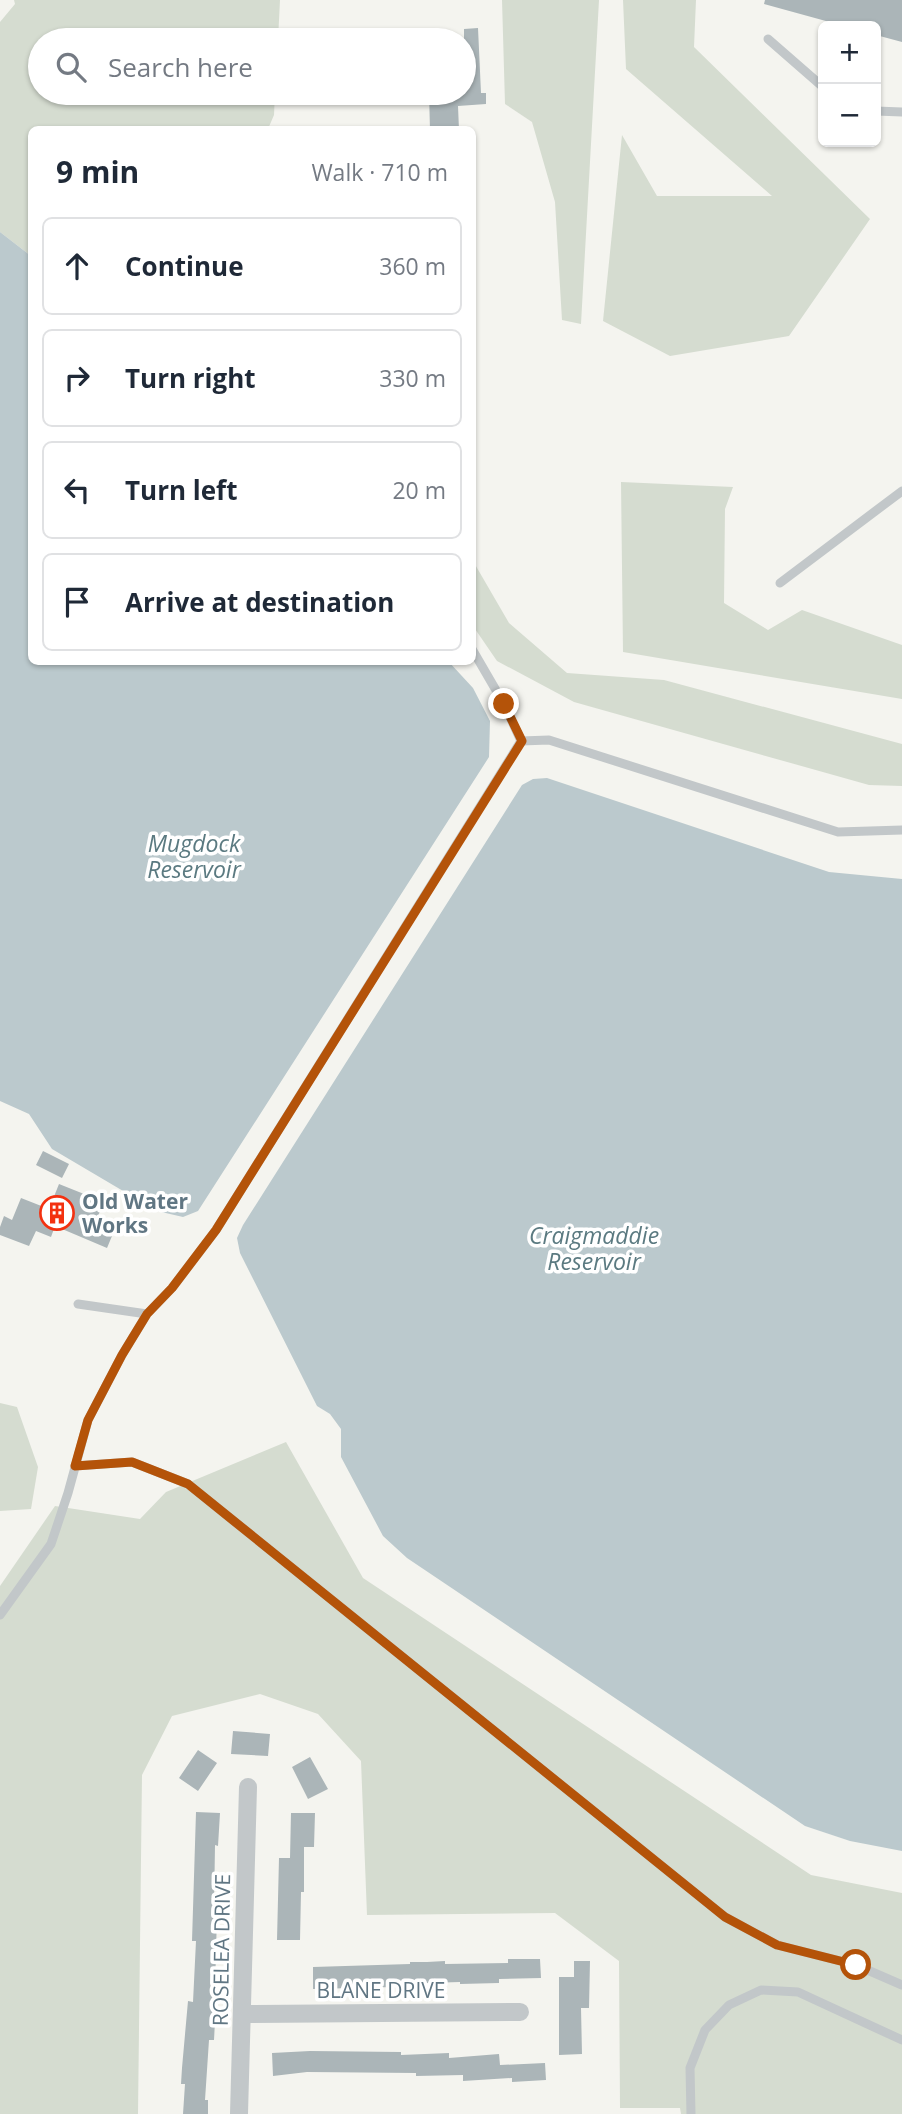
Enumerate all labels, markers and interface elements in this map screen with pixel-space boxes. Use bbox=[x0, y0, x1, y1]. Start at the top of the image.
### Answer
map controls bbox=[818, 21, 881, 147]
button: + bbox=[818, 21, 881, 84]
search box bbox=[28, 28, 476, 105]
icon: search bbox=[52, 48, 90, 86]
text: Search here bbox=[108, 49, 253, 85]
button: − bbox=[818, 84, 881, 147]
text: 9 min bbox=[56, 151, 139, 192]
text: Walk · 710 m bbox=[311, 156, 448, 188]
icon: ahead bbox=[58, 247, 96, 285]
text: Continue bbox=[125, 248, 244, 284]
text: 360 m bbox=[379, 250, 446, 282]
icon: right bbox=[58, 359, 96, 397]
text: Turn right bbox=[125, 360, 256, 396]
text: 330 m bbox=[379, 362, 446, 394]
icon: left bbox=[58, 471, 96, 509]
text: Turn left bbox=[125, 472, 237, 508]
text: 20 m bbox=[392, 474, 446, 506]
icon: arrive bbox=[58, 583, 96, 621]
text: Arrive at destination bbox=[125, 584, 394, 620]
route end bbox=[488, 688, 519, 719]
water label: Mugdock Reservoir bbox=[147, 827, 242, 885]
place label: Old Water Works bbox=[82, 1187, 188, 1239]
building icon: Old Water Works bbox=[38, 1194, 76, 1232]
water label: Craigmaddie Reservoir bbox=[529, 1219, 659, 1277]
street label: ROSELEA DRIVE bbox=[206, 1874, 236, 2026]
route start bbox=[840, 1949, 871, 1980]
street label: BLANE DRIVE bbox=[317, 1976, 446, 2004]

